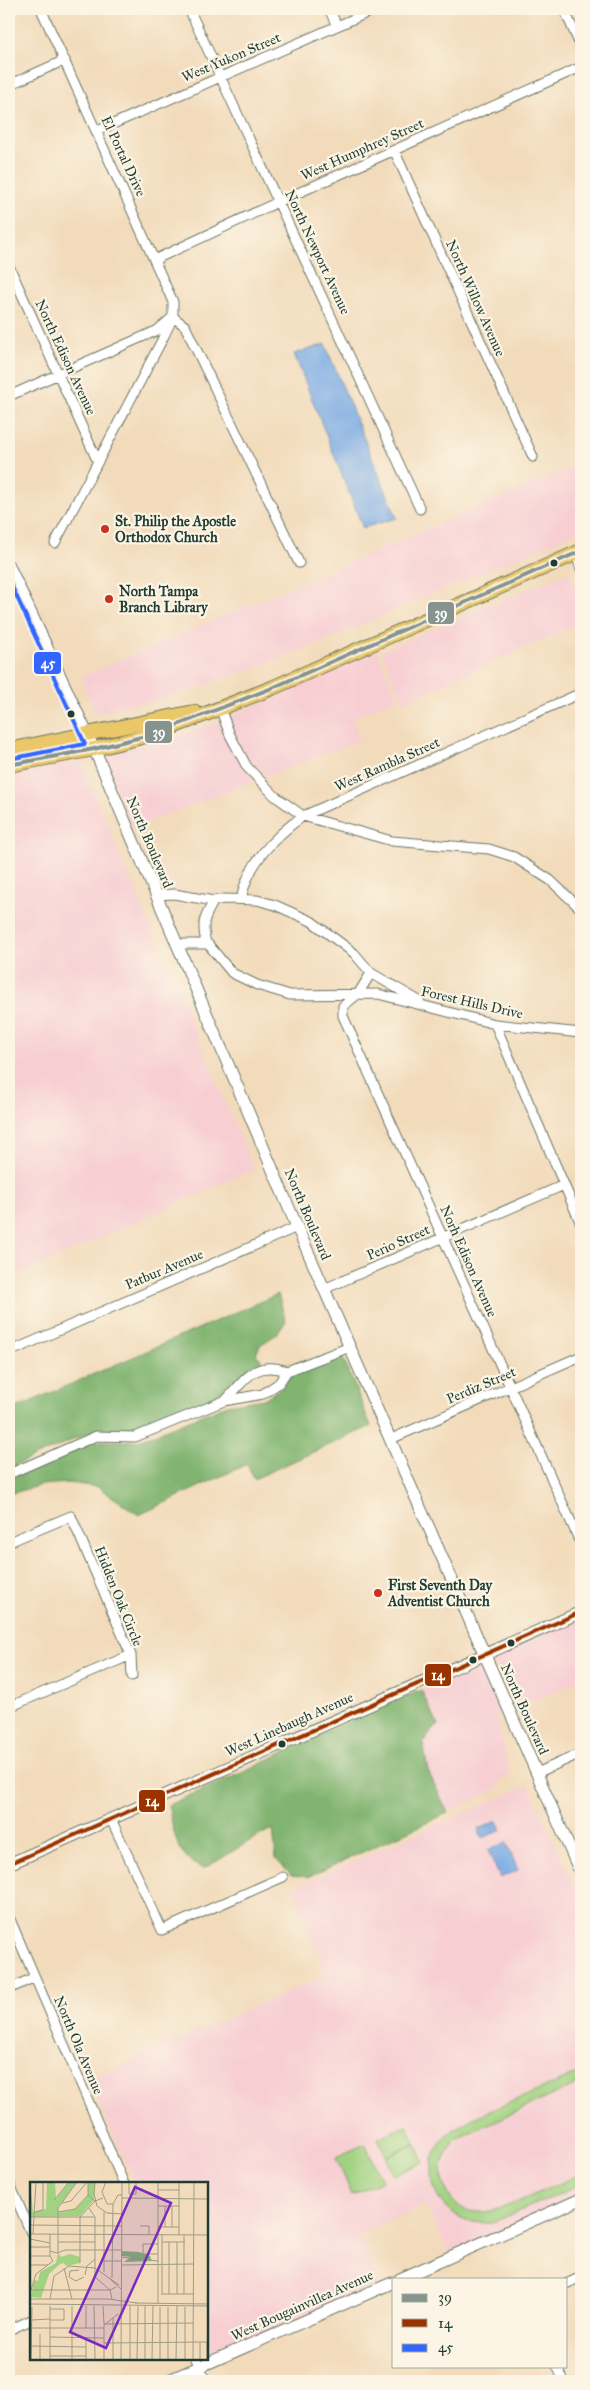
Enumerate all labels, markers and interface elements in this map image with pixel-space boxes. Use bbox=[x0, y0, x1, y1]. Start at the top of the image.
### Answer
street label: West Yukon Street bbox=[179, 29, 283, 86]
street label: El Portal Drive bbox=[97, 113, 150, 199]
street label: West Humphrey Street bbox=[298, 115, 426, 184]
street label: North Newport Avenue bbox=[281, 187, 354, 317]
street label: North Willow Avenue bbox=[442, 237, 509, 359]
street label: North Edison Avenue bbox=[31, 297, 100, 418]
place label: St. Philip the Apostle Orthodox Church bbox=[115, 513, 236, 546]
marker: St. Philip the Apostle Orthodox Church bbox=[99, 523, 111, 535]
unlabelled marker bbox=[549, 558, 559, 568]
place label: North Tampa Branch Library bbox=[119, 583, 209, 617]
marker: North Tampa Branch Library bbox=[103, 593, 115, 605]
line badge: 39 bbox=[427, 601, 455, 625]
text: 39 bbox=[434, 605, 448, 623]
line badge: 45 bbox=[33, 651, 62, 675]
text: 45 bbox=[41, 655, 56, 673]
unlabelled marker bbox=[66, 709, 76, 719]
line badge: 39 bbox=[144, 720, 173, 744]
text: 39 bbox=[152, 724, 166, 742]
street label: West Rambla Street bbox=[332, 734, 442, 795]
street label: North Boulevard bbox=[123, 794, 177, 891]
street label: Forest Hills Drive bbox=[419, 983, 525, 1023]
street label: North Boulevard bbox=[281, 1166, 335, 1263]
street label: Norh Edison Avenue bbox=[436, 1203, 501, 1320]
street label: Perio Street bbox=[364, 1221, 433, 1264]
street label: Patbur Avenue bbox=[123, 1245, 206, 1294]
street label: Perdiz Street bbox=[444, 1363, 519, 1408]
street label: Hidden Oak Circle bbox=[91, 1544, 146, 1649]
place label: First Seventh Day Adventist Church bbox=[387, 1577, 494, 1610]
marker: First Seventh Day Adventist Church bbox=[372, 1587, 384, 1599]
unlabelled marker bbox=[506, 1638, 516, 1648]
unlabelled marker bbox=[468, 1655, 478, 1665]
street label: North Boulevard bbox=[497, 1661, 552, 1757]
line badge: 14 bbox=[424, 1663, 452, 1687]
text: 14 bbox=[431, 1667, 446, 1685]
street label: West Linebaugh Avenue bbox=[222, 1688, 356, 1760]
unlabelled marker bbox=[277, 1739, 287, 1749]
line badge: 14 bbox=[138, 1789, 166, 1813]
text: 14 bbox=[145, 1793, 160, 1811]
street label: North Ola Avenue bbox=[50, 1993, 107, 2097]
inset map bbox=[30, 2182, 208, 2360]
street label: West Bougainvillea Avenue bbox=[228, 2266, 376, 2345]
legend bbox=[392, 2278, 568, 2368]
text: 39 bbox=[438, 2288, 452, 2306]
text: 14 bbox=[438, 2314, 453, 2332]
text: 45 bbox=[438, 2338, 453, 2356]

